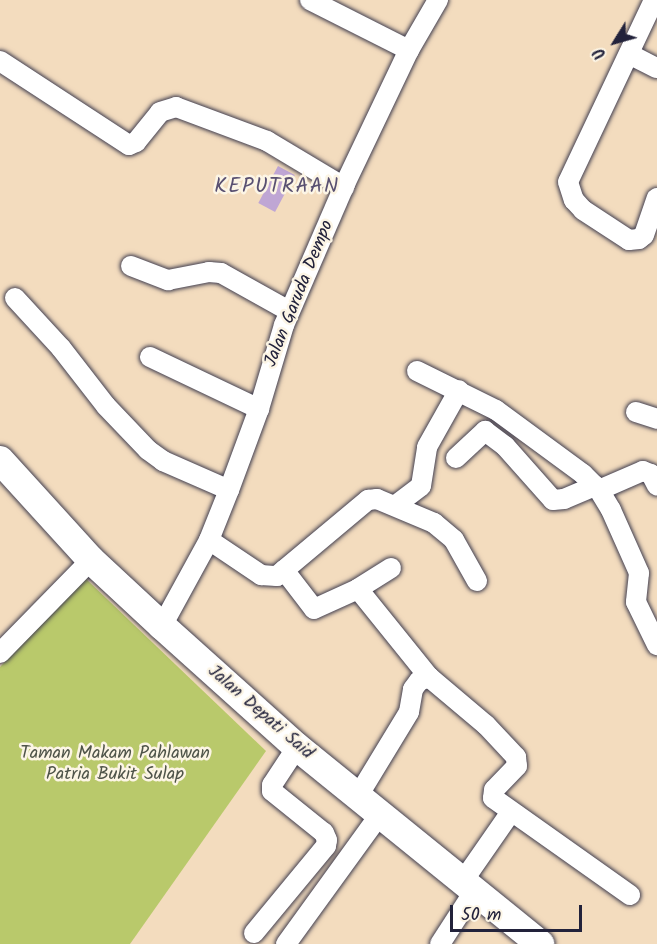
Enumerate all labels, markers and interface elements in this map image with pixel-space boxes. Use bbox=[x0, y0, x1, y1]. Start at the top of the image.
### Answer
north arrow bbox=[585, 12, 645, 72]
text: U bbox=[587, 42, 613, 64]
district label: KEPUTRAAN bbox=[214, 174, 340, 200]
street label: Jalan Garuda Dempo bbox=[261, 218, 339, 370]
street label: Jalan Depati Said bbox=[203, 661, 317, 765]
park label: Taman Makam Pahlawan Patria Bukit Sulap bbox=[20, 744, 210, 786]
scale bar bbox=[453, 893, 585, 931]
text: 50 m bbox=[461, 901, 501, 930]

